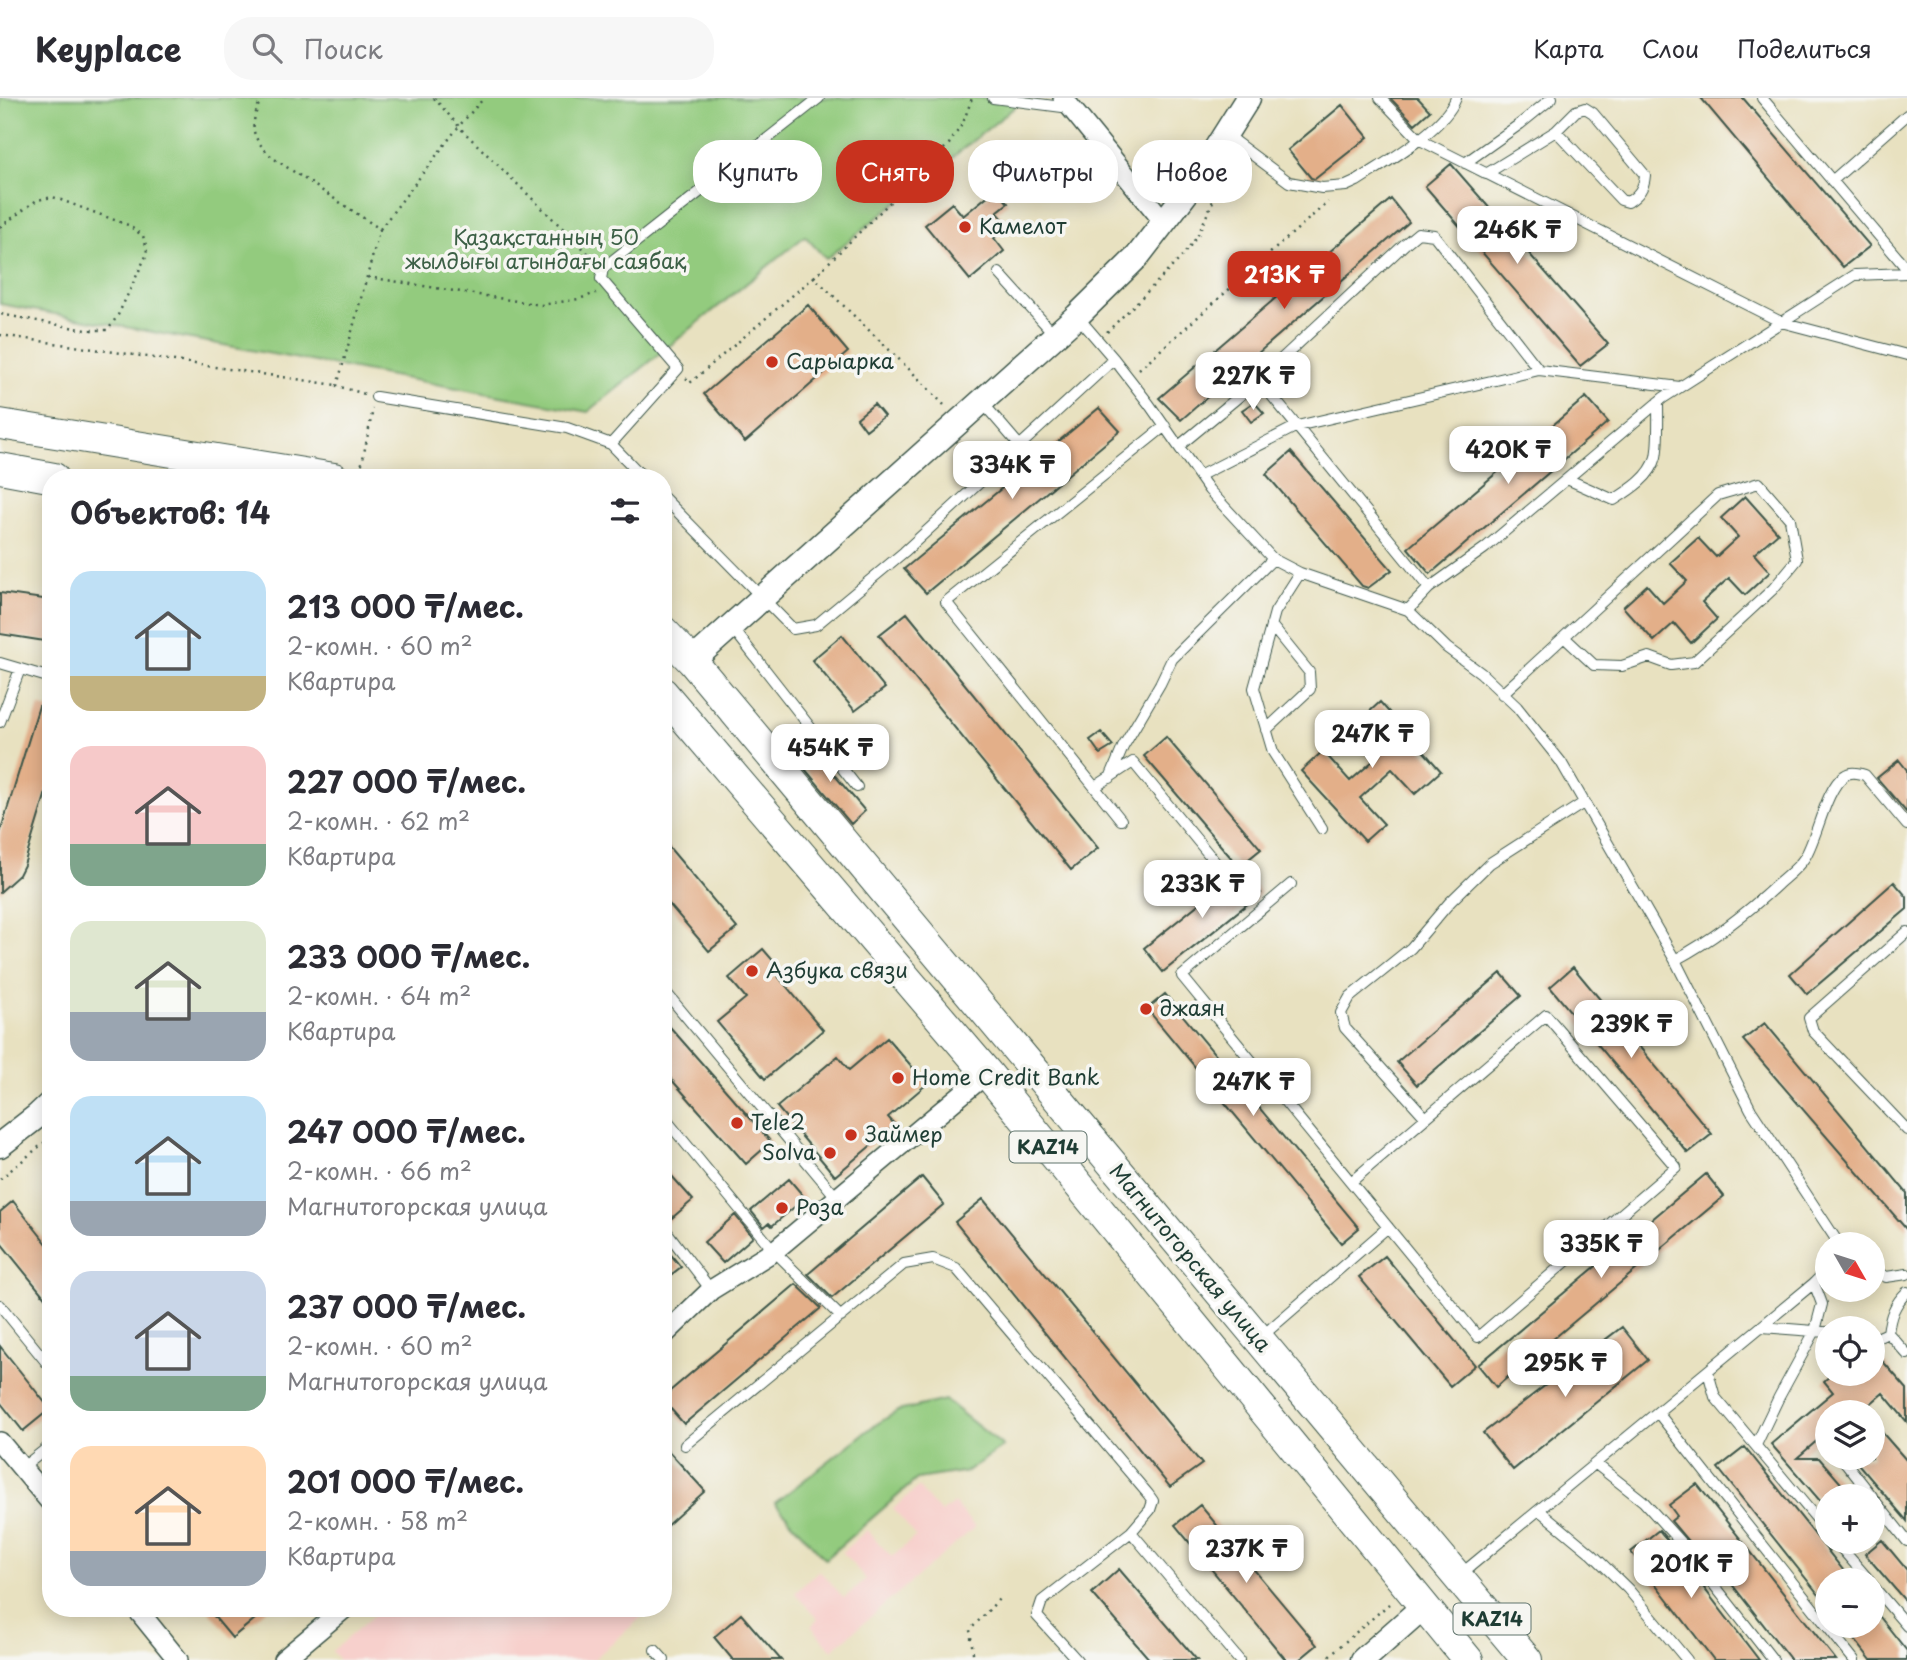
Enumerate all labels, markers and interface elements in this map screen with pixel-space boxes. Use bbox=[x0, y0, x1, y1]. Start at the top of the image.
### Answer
search box bbox=[224, 17, 714, 80]
text: Keyplace bbox=[35, 23, 182, 73]
icon: search bbox=[248, 29, 286, 67]
text: Поиск bbox=[304, 29, 383, 68]
text: Карта bbox=[1533, 30, 1604, 66]
text: Слои bbox=[1642, 30, 1699, 66]
text: Поделиться bbox=[1737, 30, 1872, 66]
chip: Купить bbox=[693, 140, 822, 203]
chip: Снять bbox=[836, 140, 954, 203]
chip: Фильтры bbox=[968, 140, 1118, 203]
chip: Новое bbox=[1132, 140, 1252, 203]
pin: 246K ₸ bbox=[1460, 206, 1574, 266]
place label: Камелот bbox=[979, 209, 1067, 241]
text: 246K ₸ bbox=[1473, 211, 1561, 246]
marker: Камелот bbox=[957, 219, 973, 235]
park label: Қазақстанның 50 жылдығы атындағы саябақ bbox=[404, 220, 687, 276]
pin: 213K ₸ bbox=[1227, 252, 1341, 311]
text: 213K ₸ bbox=[1244, 256, 1324, 291]
place label: Сарыарка bbox=[786, 344, 894, 376]
pin: 227K ₸ bbox=[1196, 352, 1310, 412]
marker: Сарыарка bbox=[764, 354, 780, 370]
text: 227K ₸ bbox=[1211, 357, 1295, 392]
pin: 420K ₸ bbox=[1451, 426, 1565, 486]
text: 420K ₸ bbox=[1465, 431, 1551, 466]
pin: 334K ₸ bbox=[955, 442, 1069, 501]
text: 334K ₸ bbox=[969, 446, 1055, 481]
text: Объектов: 14 bbox=[70, 489, 270, 534]
icon: filters bbox=[606, 492, 644, 530]
text: 213 000 ₸/мес. bbox=[287, 583, 524, 628]
icon: home bbox=[126, 599, 210, 683]
text: 2-комн. · 60 m² bbox=[287, 628, 473, 663]
text: Квартира bbox=[287, 663, 395, 698]
pin: 247K ₸ bbox=[1315, 710, 1429, 770]
text: 247K ₸ bbox=[1331, 715, 1413, 750]
pin: 454K ₸ bbox=[773, 724, 887, 784]
text: 454K ₸ bbox=[787, 729, 873, 764]
text: 227 000 ₸/мес. bbox=[287, 758, 526, 803]
icon: home bbox=[126, 774, 210, 858]
text: 2-комн. · 62 m² bbox=[287, 803, 470, 838]
text: Квартира bbox=[287, 838, 395, 873]
pin: 233K ₸ bbox=[1145, 860, 1259, 920]
text: 233K ₸ bbox=[1160, 865, 1244, 900]
text: 233 000 ₸/мес. bbox=[287, 933, 530, 978]
icon: home bbox=[126, 949, 210, 1033]
place label: Азбука связи bbox=[766, 953, 908, 985]
marker: Азбука связи bbox=[744, 963, 760, 979]
text: 2-комн. · 64 m² bbox=[287, 978, 471, 1013]
place label: джаян bbox=[1160, 991, 1225, 1023]
pin: 239K ₸ bbox=[1574, 1000, 1688, 1060]
marker: джаян bbox=[1138, 1001, 1154, 1017]
text: 239K ₸ bbox=[1590, 1005, 1672, 1040]
text: Квартира bbox=[287, 1013, 395, 1048]
pin: 247K ₸ bbox=[1196, 1058, 1310, 1118]
place label: Home Credit Bank bbox=[912, 1060, 1100, 1092]
text: 247K ₸ bbox=[1212, 1063, 1294, 1098]
marker: Home Credit Bank bbox=[890, 1070, 906, 1086]
place label: Tele2 bbox=[751, 1105, 805, 1137]
text: 247 000 ₸/мес. bbox=[287, 1108, 526, 1153]
marker: Tele2 bbox=[729, 1115, 745, 1131]
place label: Займер bbox=[865, 1117, 943, 1149]
icon: home bbox=[126, 1124, 210, 1208]
marker: Займер bbox=[843, 1127, 859, 1143]
road number: KAZ14 bbox=[1010, 1132, 1086, 1162]
place label: Solva bbox=[762, 1135, 816, 1167]
marker: Solva bbox=[822, 1145, 838, 1161]
text: 2-комн. · 66 m² bbox=[287, 1153, 472, 1188]
street label: Магнитогорская улица bbox=[1103, 1155, 1281, 1359]
text: Магнитогорская улица bbox=[287, 1188, 547, 1223]
place label: Роза bbox=[796, 1190, 844, 1222]
marker: Роза bbox=[774, 1200, 790, 1216]
pin: 335K ₸ bbox=[1544, 1220, 1658, 1280]
text: 335K ₸ bbox=[1560, 1225, 1642, 1260]
north arrow bbox=[1815, 1232, 1885, 1302]
map controls bbox=[1815, 1232, 1885, 1638]
text: 237 000 ₸/мес. bbox=[287, 1283, 526, 1328]
icon: home bbox=[126, 1299, 210, 1383]
button: locate bbox=[1815, 1316, 1885, 1386]
text: 2-комн. · 60 m² bbox=[287, 1328, 473, 1363]
pin: 295K ₸ bbox=[1508, 1340, 1622, 1399]
text: 295K ₸ bbox=[1523, 1344, 1607, 1379]
text: Магнитогорская улица bbox=[287, 1363, 547, 1398]
button: layers bbox=[1815, 1400, 1885, 1470]
text: 201 000 ₸/мес. bbox=[287, 1458, 524, 1503]
icon: home bbox=[126, 1474, 210, 1558]
button: + bbox=[1815, 1484, 1885, 1554]
text: 2-комн. · 58 m² bbox=[287, 1503, 468, 1538]
pin: 237K ₸ bbox=[1189, 1526, 1303, 1585]
text: 237K ₸ bbox=[1205, 1530, 1287, 1565]
text: Квартира bbox=[287, 1538, 395, 1573]
pin: 201K ₸ bbox=[1634, 1540, 1748, 1600]
text: 201K ₸ bbox=[1650, 1545, 1732, 1580]
button: − bbox=[1815, 1568, 1885, 1638]
road number: KAZ14 bbox=[1454, 1604, 1530, 1634]

